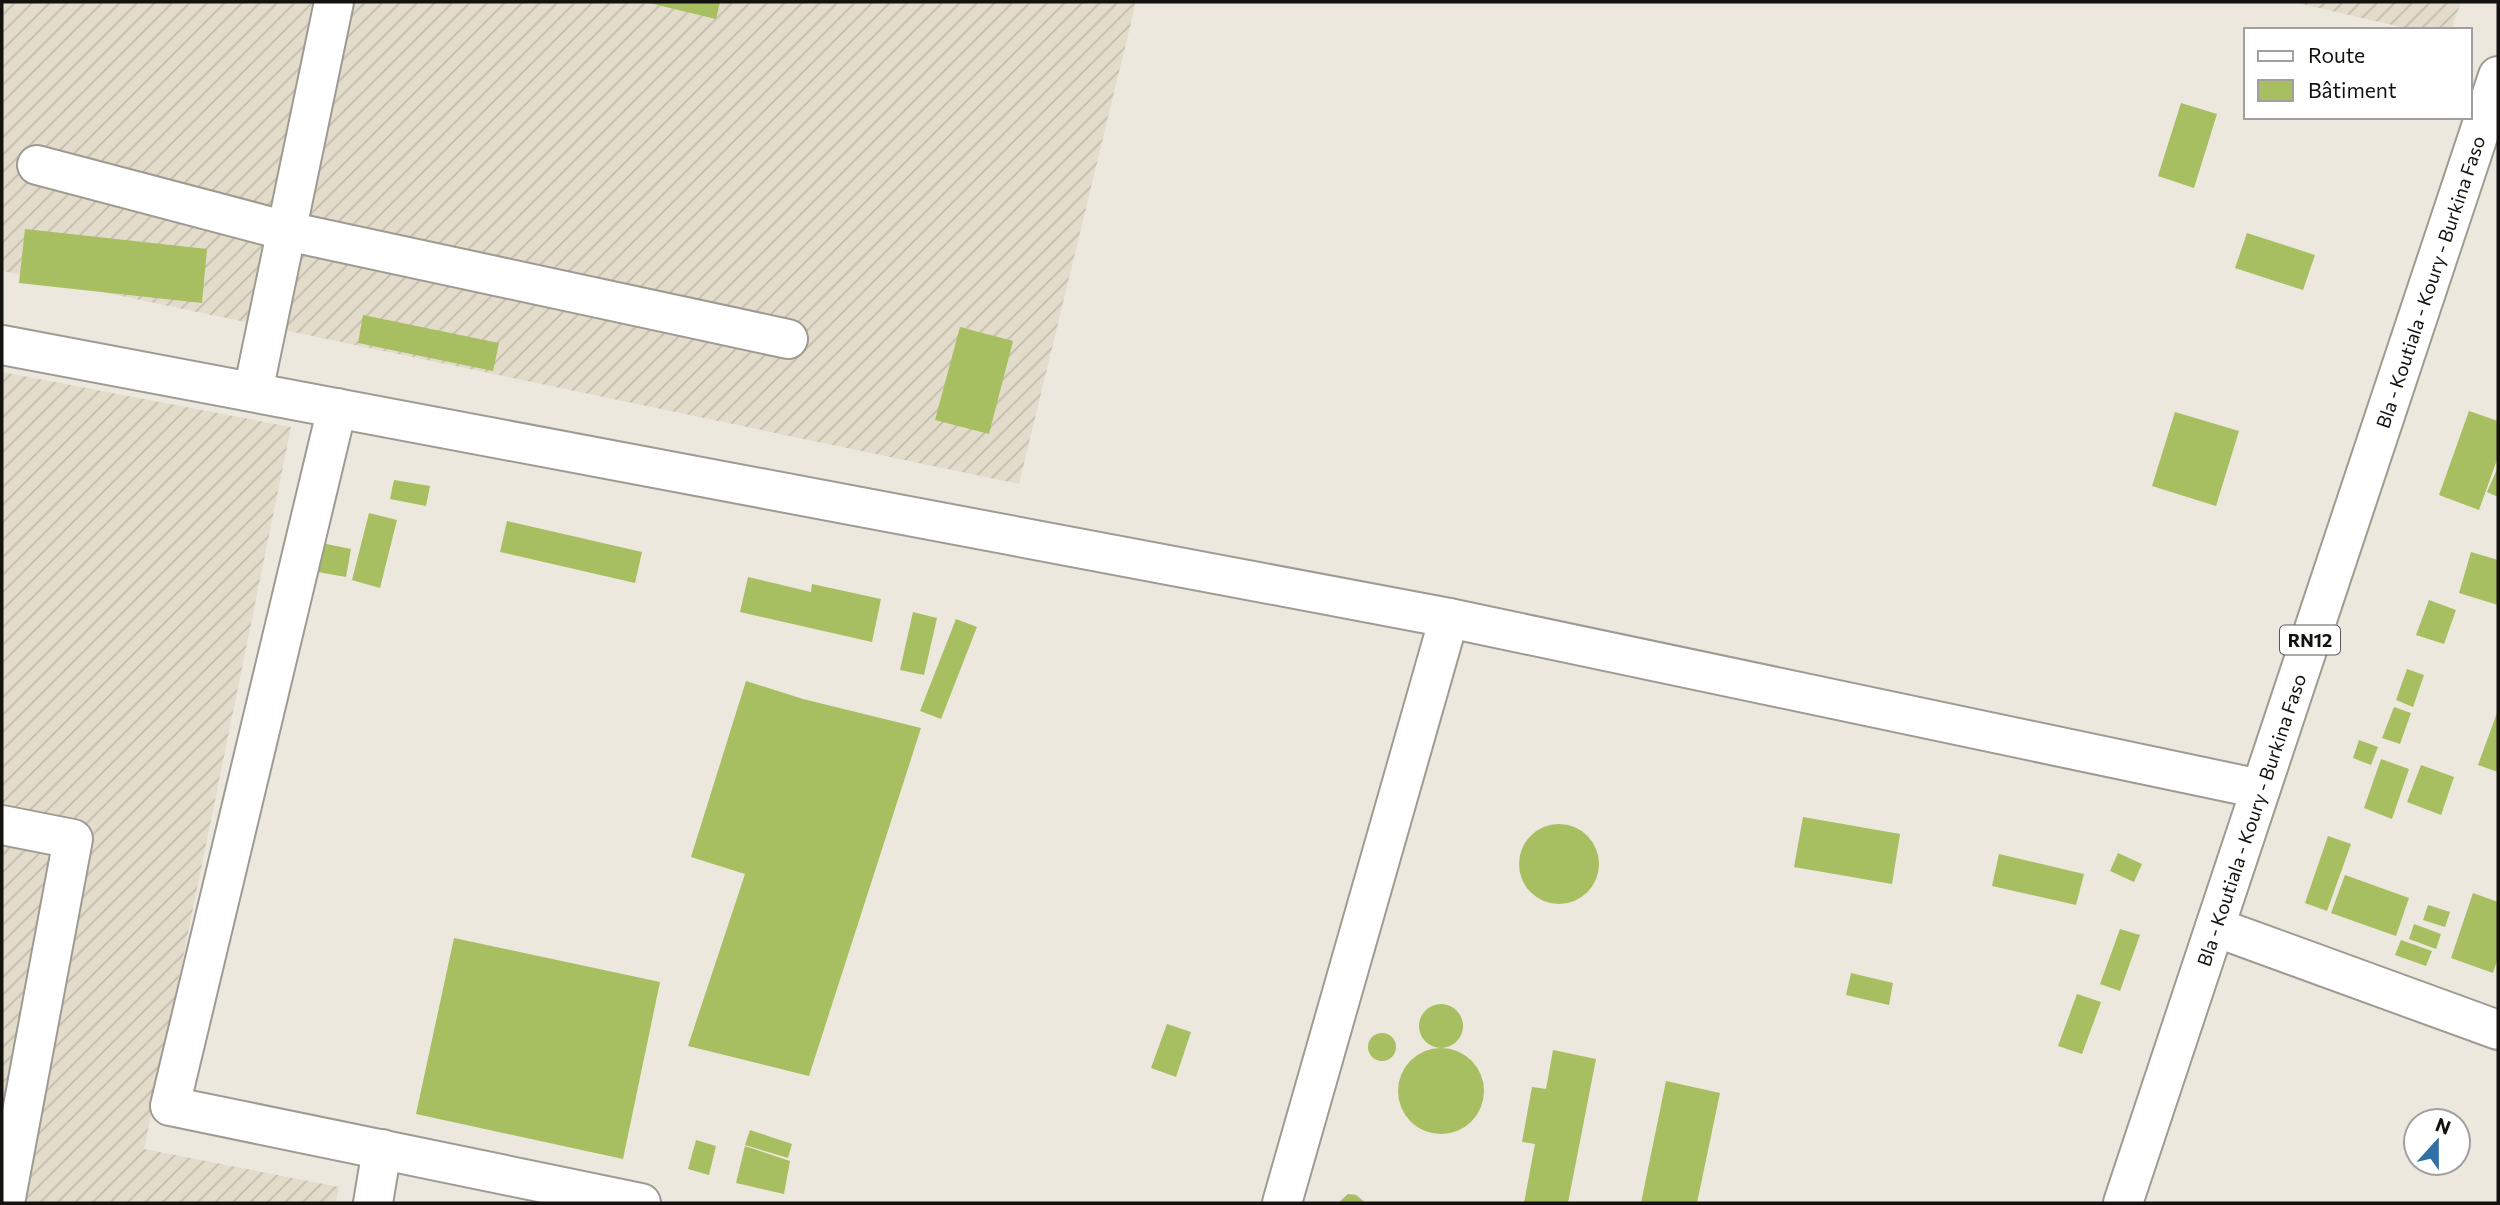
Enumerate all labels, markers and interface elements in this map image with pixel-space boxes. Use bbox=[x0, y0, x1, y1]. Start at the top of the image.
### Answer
legend bbox=[2244, 28, 2472, 119]
text: Route bbox=[2308, 42, 2365, 67]
text: Bâtiment bbox=[2308, 77, 2397, 102]
street label: Bla - Koutiala - Koury - Burkina Faso bbox=[2370, 133, 2489, 431]
road number: RN12 bbox=[2280, 626, 2340, 654]
street label: Bla - Koutiala - Koury - Burkina Faso bbox=[2191, 671, 2310, 969]
north arrow bbox=[2402, 1107, 2472, 1177]
text: N bbox=[2432, 1112, 2454, 1139]

